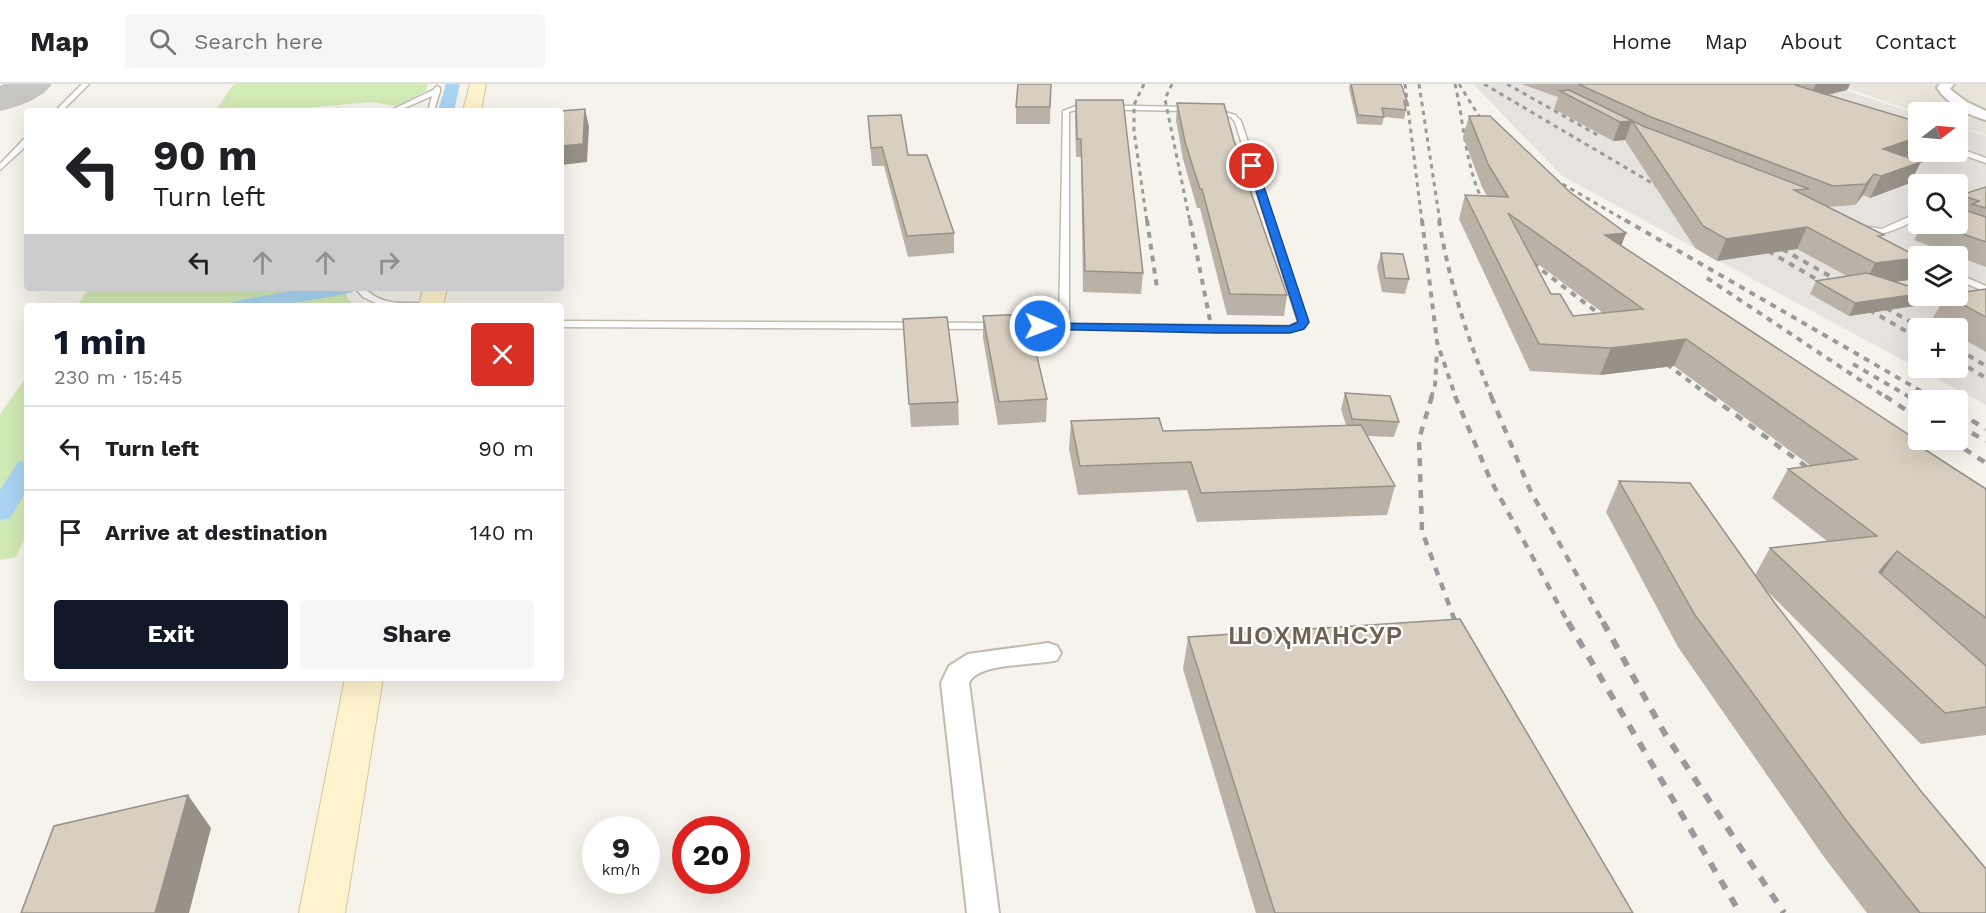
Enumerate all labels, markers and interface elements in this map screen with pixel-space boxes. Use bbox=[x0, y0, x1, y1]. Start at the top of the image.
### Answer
search box bbox=[125, 14, 545, 68]
text: Map bbox=[30, 25, 89, 58]
icon: search bbox=[146, 25, 179, 58]
text: Search here bbox=[194, 29, 323, 54]
text: Home bbox=[1612, 29, 1672, 54]
text: Map bbox=[1705, 29, 1748, 54]
text: About bbox=[1781, 29, 1842, 54]
text: Contact bbox=[1875, 29, 1956, 54]
north arrow bbox=[1908, 102, 1968, 162]
map controls bbox=[1908, 102, 1968, 450]
text: 90 m bbox=[153, 131, 257, 180]
icon: left bbox=[54, 132, 132, 210]
pin bbox=[1226, 140, 1277, 191]
icon: arrive bbox=[1235, 149, 1268, 182]
button: search bbox=[1908, 174, 1968, 234]
text: Turn left bbox=[153, 181, 265, 213]
icon: left bbox=[183, 246, 216, 279]
icon: ahead bbox=[246, 246, 279, 279]
icon: ahead bbox=[309, 246, 342, 279]
icon: right bbox=[372, 246, 405, 279]
button: layers bbox=[1908, 246, 1968, 306]
position arrow bbox=[1008, 294, 1072, 358]
button: + bbox=[1908, 318, 1968, 378]
text: 1 min bbox=[54, 321, 146, 363]
button: close bbox=[471, 323, 534, 386]
text: 230 m · 15:45 bbox=[54, 365, 183, 389]
button: − bbox=[1908, 390, 1968, 450]
icon: left bbox=[54, 432, 87, 465]
text: Turn left bbox=[105, 436, 199, 461]
text: 90 m bbox=[478, 436, 534, 461]
icon: arrive bbox=[54, 516, 87, 549]
text: Arrive at destination bbox=[105, 520, 328, 545]
text: 140 m bbox=[470, 520, 534, 545]
button: Exit bbox=[54, 600, 288, 669]
button: Share bbox=[300, 600, 534, 669]
district label: ШОҲМАНСУР bbox=[1229, 622, 1403, 650]
speed limit sign: 20 bbox=[672, 816, 750, 894]
text: 9 bbox=[612, 830, 630, 865]
text: km/h bbox=[602, 861, 640, 879]

